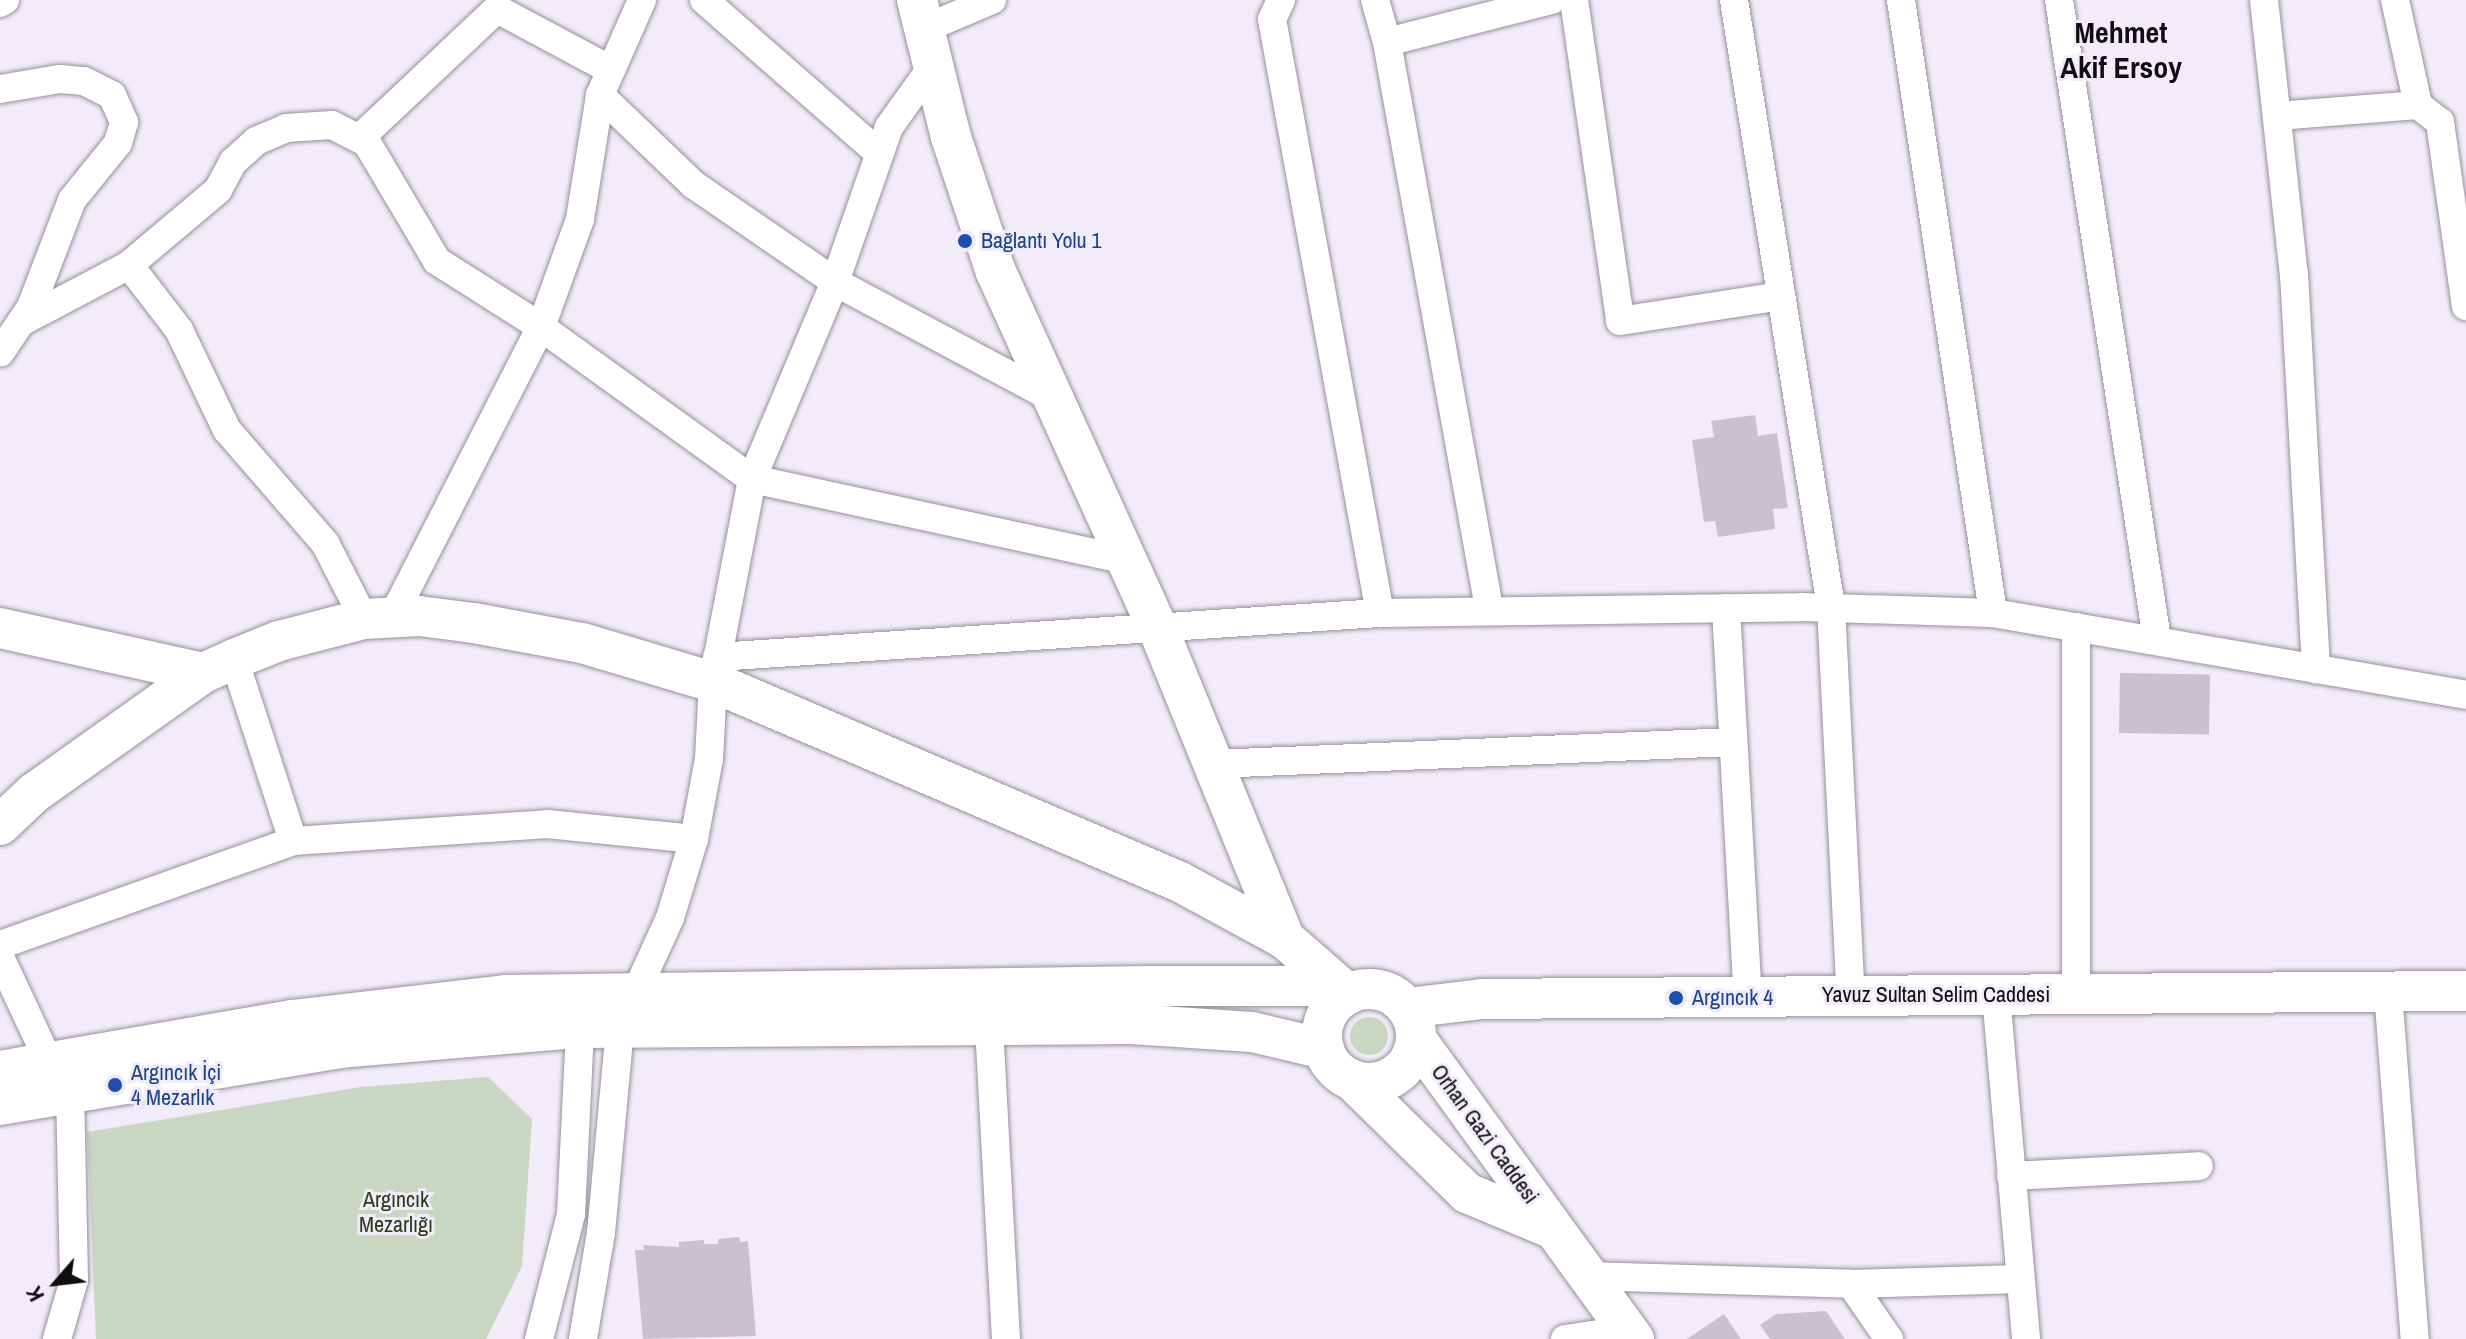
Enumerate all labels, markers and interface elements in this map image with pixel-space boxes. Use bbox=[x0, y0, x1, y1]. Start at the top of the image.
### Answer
district label: Mehmet Akif Ersoy bbox=[2060, 14, 2182, 84]
place label: Bağlantı Yolu 1 bbox=[981, 228, 1102, 254]
marker: Bağlantı Yolu 1 bbox=[956, 232, 974, 250]
street label: Yavuz Sultan Selim Caddesi bbox=[1822, 982, 2050, 1008]
place label: Argıncık 4 bbox=[1692, 985, 1773, 1011]
marker: Argıncık 4 bbox=[1667, 989, 1685, 1007]
place label: Argıncık İçi 4 Mezarlık bbox=[131, 1059, 221, 1110]
street label: Orhan Gazi Caddesi bbox=[1426, 1059, 1544, 1209]
marker: Argıncık İçi 4 Mezarlık bbox=[106, 1076, 124, 1094]
park label: Argıncık Mezarlığı bbox=[359, 1186, 433, 1238]
north arrow bbox=[16, 1243, 96, 1323]
text: K bbox=[19, 1281, 51, 1307]

